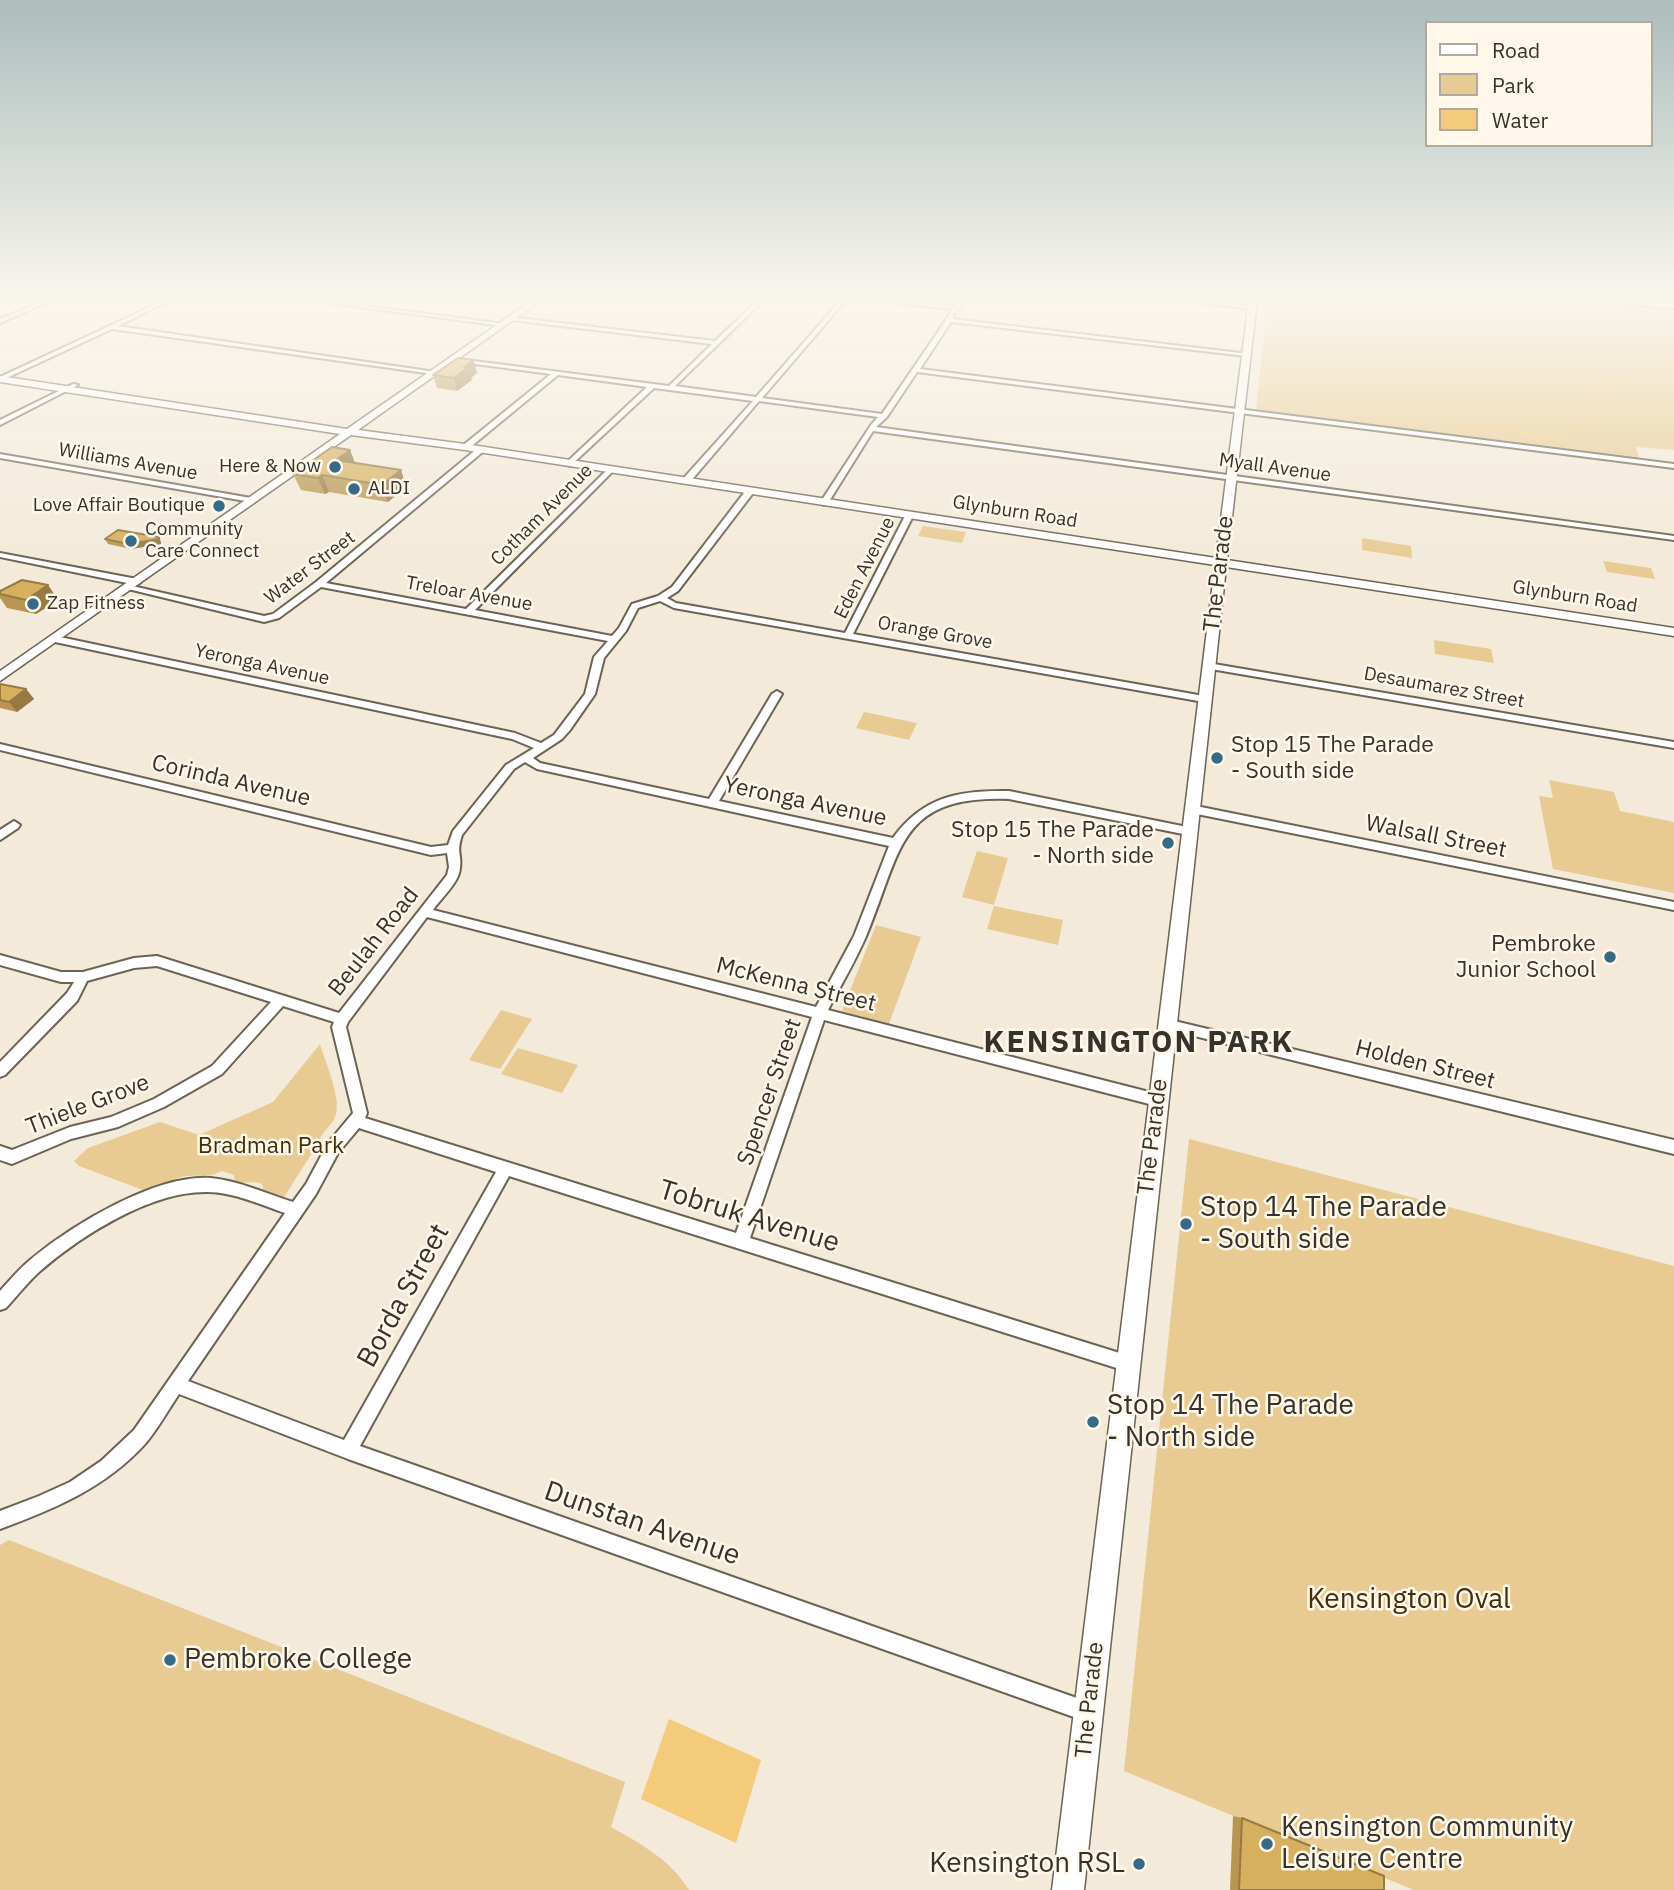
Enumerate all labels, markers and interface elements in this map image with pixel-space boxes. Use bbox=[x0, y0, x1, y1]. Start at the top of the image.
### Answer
legend bbox=[1426, 21, 1653, 147]
text: Road bbox=[1492, 36, 1540, 64]
text: Park bbox=[1492, 71, 1535, 99]
text: Water bbox=[1492, 106, 1548, 134]
street label: Williams Avenue bbox=[57, 439, 199, 485]
street label: Myall Avenue bbox=[1217, 449, 1333, 487]
place label: Here & Now bbox=[219, 456, 321, 478]
marker: Here & Now bbox=[327, 459, 343, 475]
street label: Cotham Avenue bbox=[486, 459, 598, 571]
place label: ALDI bbox=[368, 478, 410, 500]
marker: ALDI bbox=[346, 481, 362, 497]
street label: Glynburn Road bbox=[951, 491, 1079, 533]
place label: Love Affair Boutique bbox=[33, 495, 205, 517]
marker: Love Affair Boutique bbox=[211, 498, 227, 514]
street label: Eden Avenue bbox=[830, 513, 900, 623]
street label: The Parade bbox=[1198, 514, 1240, 634]
place label: Community Care Connect bbox=[145, 519, 259, 563]
street label: Water Street bbox=[260, 527, 360, 609]
marker: Community Care Connect bbox=[123, 533, 139, 549]
street label: Treloar Avenue bbox=[404, 572, 534, 616]
street label: Glynburn Road bbox=[1511, 576, 1639, 618]
place label: Zap Fitness bbox=[47, 593, 145, 615]
marker: Zap Fitness bbox=[25, 596, 41, 612]
street label: Orange Grove bbox=[876, 612, 994, 654]
street label: Yeronga Avenue bbox=[193, 640, 331, 690]
street label: Desaumarez Street bbox=[1362, 663, 1526, 713]
place label: Stop 15 The Parade - South side bbox=[1231, 731, 1434, 785]
street label: Corinda Avenue bbox=[149, 749, 313, 813]
marker: Stop 15 The Parade - South side bbox=[1209, 750, 1225, 766]
street label: Yeronga Avenue bbox=[721, 771, 889, 833]
street label: Walsall Street bbox=[1363, 810, 1509, 864]
place label: Stop 15 The Parade - North side bbox=[951, 816, 1154, 870]
marker: Stop 15 The Parade - North side bbox=[1160, 835, 1176, 851]
street label: Beulah Road bbox=[323, 882, 425, 1002]
place label: Pembroke Junior School bbox=[1456, 930, 1596, 984]
marker: Pembroke Junior School bbox=[1602, 949, 1618, 965]
street label: McKenna Street bbox=[713, 952, 879, 1018]
street label: Spencer Street bbox=[732, 1015, 808, 1169]
district label: KENSINGTON PARK bbox=[985, 1025, 1293, 1061]
street label: Holden Street bbox=[1352, 1034, 1498, 1096]
street label: Thiele Grove bbox=[23, 1069, 153, 1141]
street label: The Parade bbox=[1132, 1077, 1174, 1197]
park label: Bradman Park bbox=[198, 1132, 344, 1160]
street label: Tobruk Avenue bbox=[655, 1174, 843, 1260]
place label: Stop 14 The Parade - South side bbox=[1200, 1191, 1447, 1257]
marker: Stop 14 The Parade - South side bbox=[1178, 1216, 1194, 1232]
street label: Borda Street bbox=[351, 1218, 457, 1374]
place label: Stop 14 The Parade - North side bbox=[1107, 1389, 1354, 1455]
marker: Stop 14 The Parade - North side bbox=[1085, 1414, 1101, 1430]
street label: Dunstan Avenue bbox=[540, 1475, 744, 1573]
park label: Kensington Oval bbox=[1307, 1583, 1511, 1617]
street label: The Parade bbox=[1070, 1640, 1110, 1760]
place label: Pembroke College bbox=[184, 1643, 412, 1677]
marker: Pembroke College bbox=[162, 1652, 178, 1668]
place label: Kensington Community Leisure Centre bbox=[1281, 1811, 1573, 1877]
marker: Kensington Community Leisure Centre bbox=[1259, 1836, 1275, 1852]
place label: Kensington RSL bbox=[929, 1847, 1125, 1881]
marker: Kensington RSL bbox=[1131, 1856, 1147, 1872]

